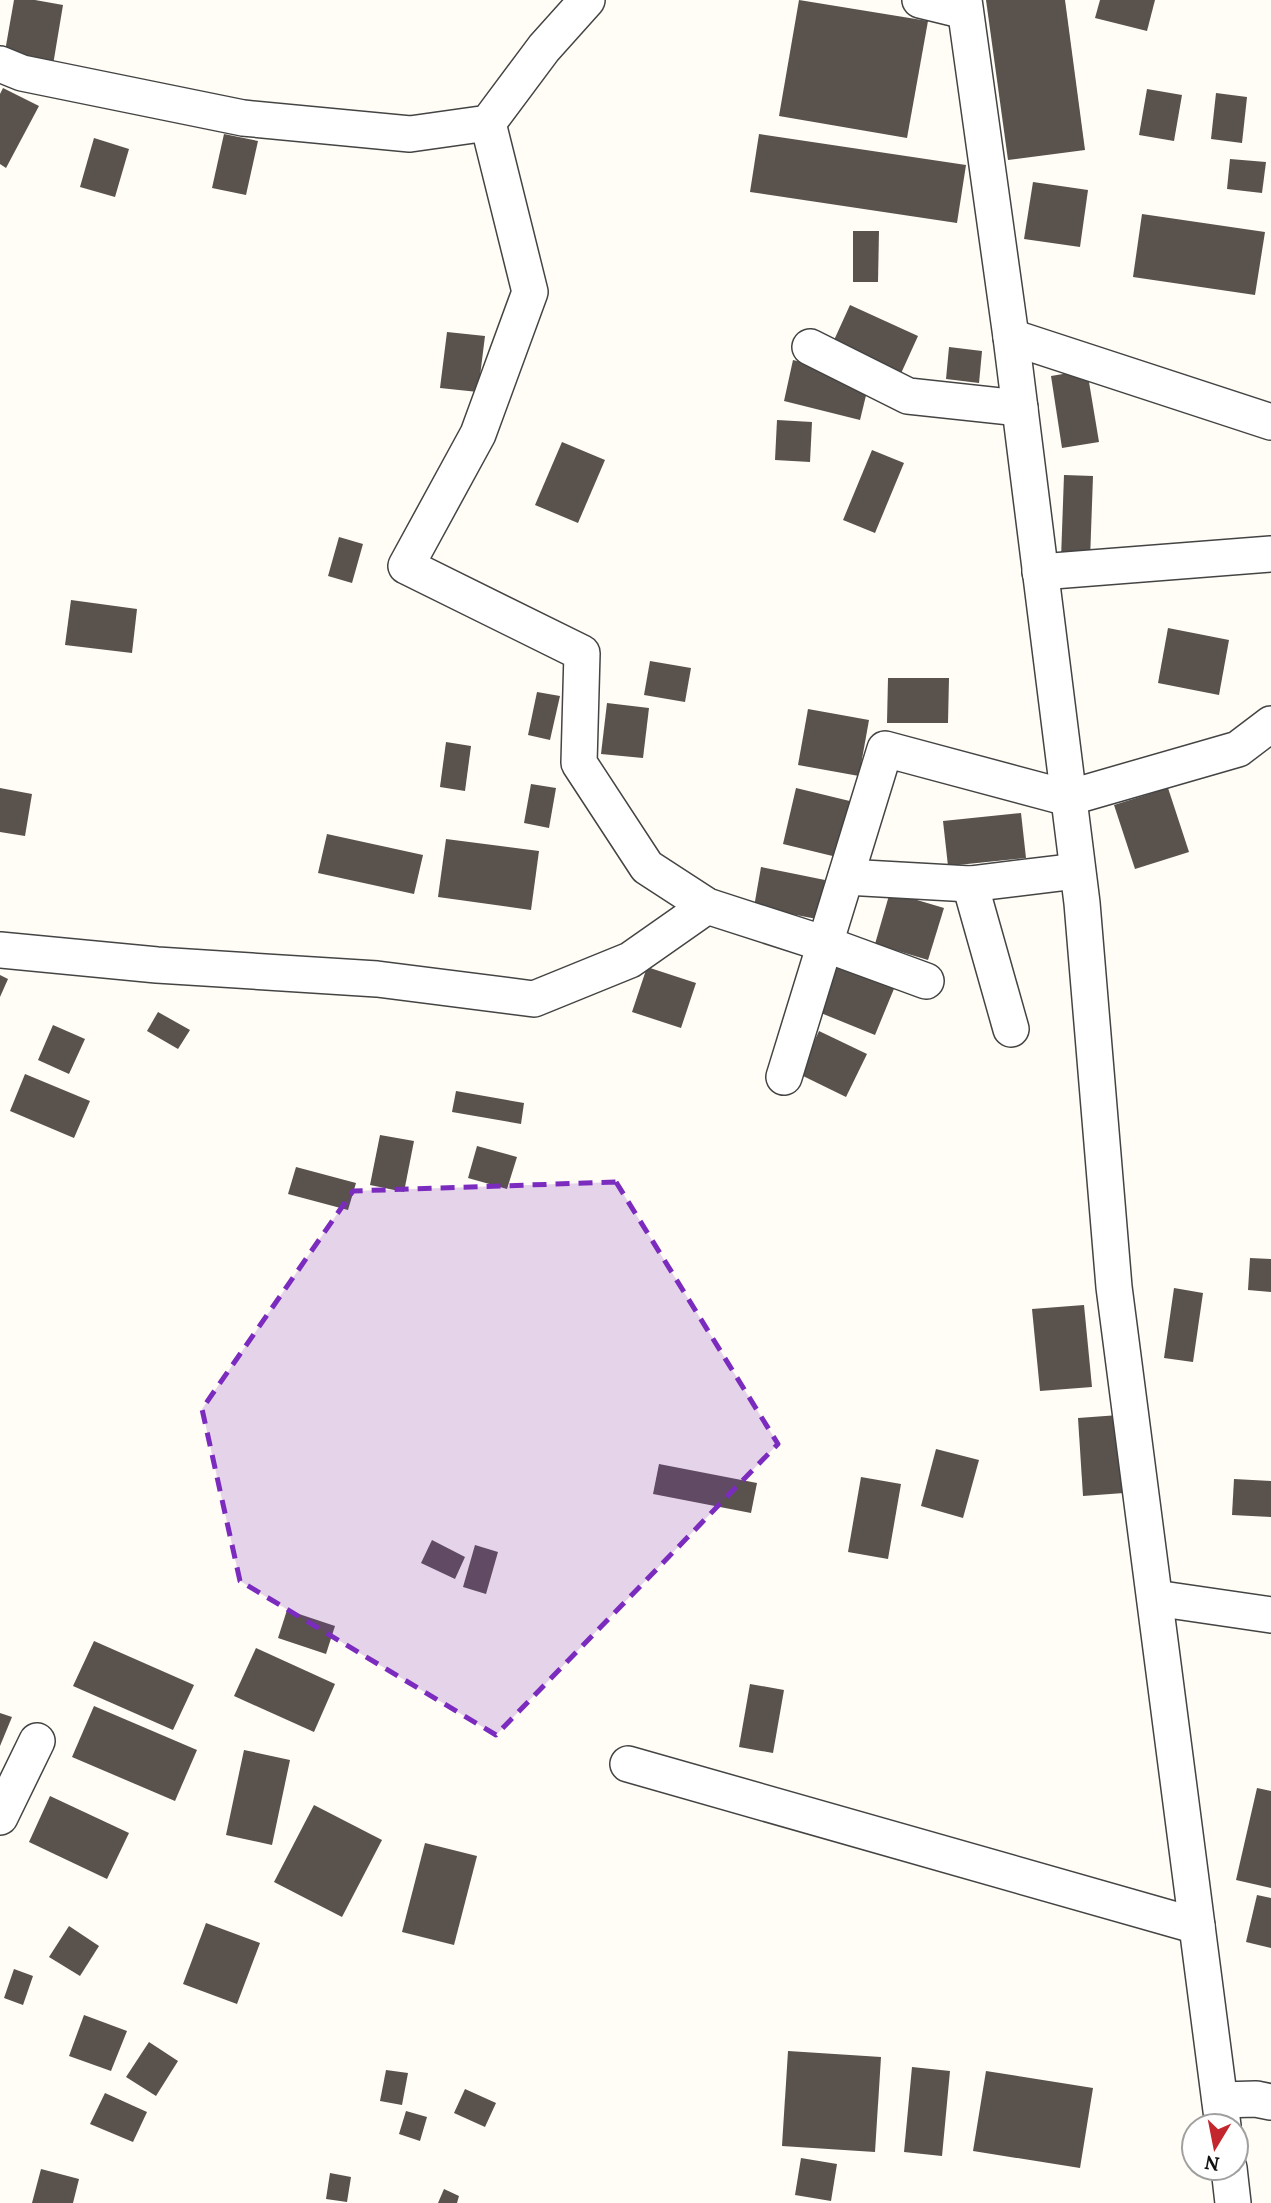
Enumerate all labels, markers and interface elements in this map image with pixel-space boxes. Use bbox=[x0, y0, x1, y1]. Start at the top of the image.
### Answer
north arrow bbox=[1180, 2112, 1250, 2182]
text: N bbox=[1202, 2151, 1221, 2177]

